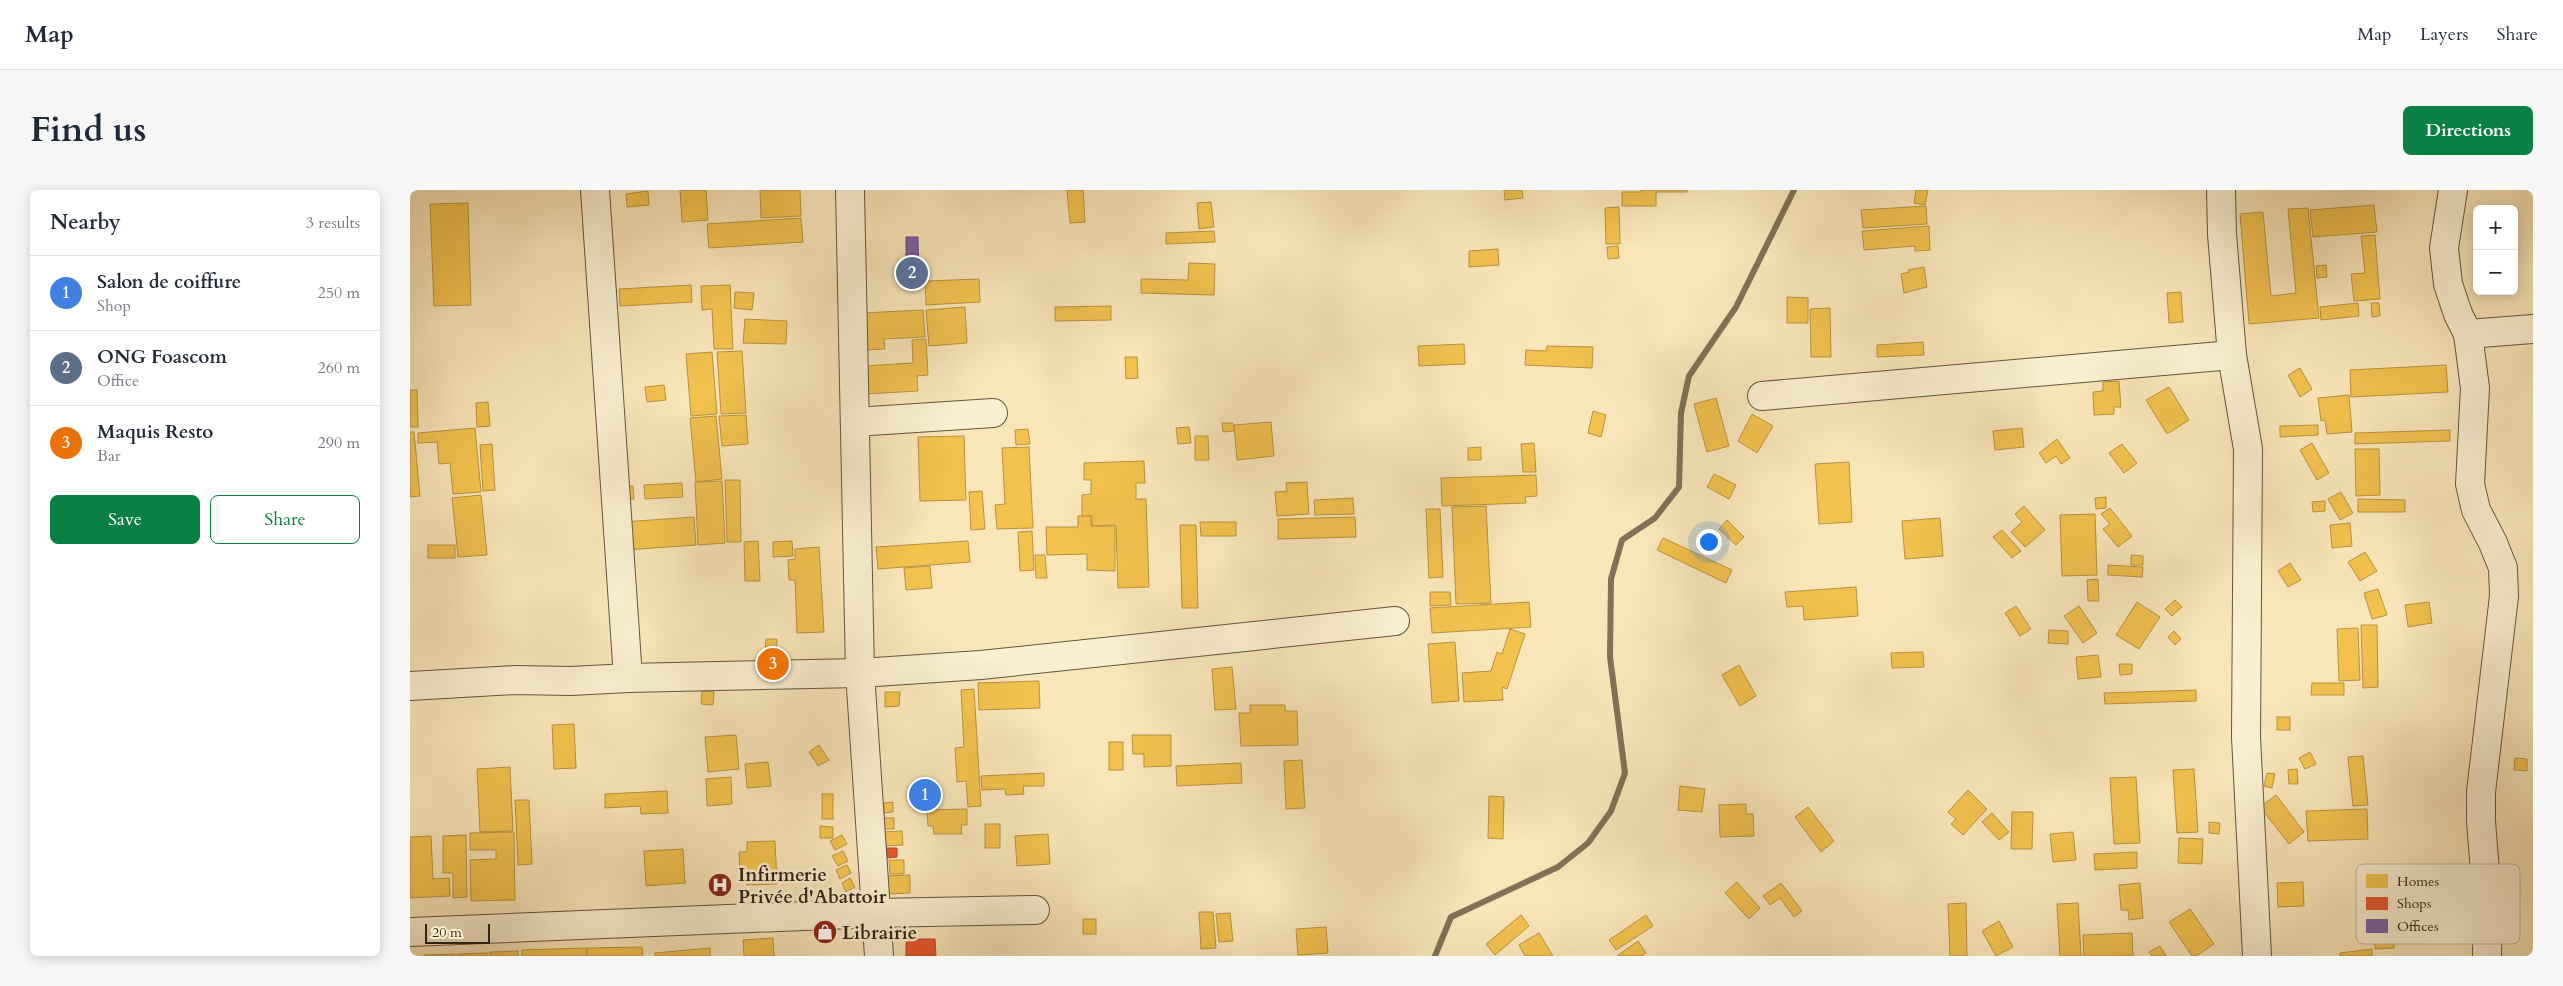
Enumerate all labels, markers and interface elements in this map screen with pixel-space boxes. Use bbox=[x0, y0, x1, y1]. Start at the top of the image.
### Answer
text: Map bbox=[25, 18, 74, 51]
text: Map bbox=[2357, 22, 2392, 47]
text: Layers bbox=[2420, 22, 2469, 47]
text: Share bbox=[2497, 22, 2538, 47]
text: Find us bbox=[30, 106, 146, 154]
button: Directions bbox=[2403, 106, 2533, 155]
map controls bbox=[2473, 205, 2518, 295]
button: + bbox=[2473, 205, 2518, 250]
text: Nearby bbox=[50, 208, 121, 237]
text: 3 results bbox=[306, 212, 360, 234]
button: − bbox=[2473, 250, 2518, 295]
pin: 2 bbox=[896, 254, 928, 292]
text: Salon de coiffure bbox=[97, 269, 241, 295]
text: 1 bbox=[62, 282, 70, 304]
text: 250 m bbox=[318, 282, 360, 304]
text: Shop bbox=[97, 295, 131, 317]
text: ONG Foascom bbox=[97, 344, 227, 370]
text: 2 bbox=[62, 357, 70, 379]
text: 260 m bbox=[318, 357, 360, 379]
text: Office bbox=[97, 370, 139, 392]
text: Maquis Resto bbox=[97, 419, 213, 445]
text: 3 bbox=[62, 432, 70, 454]
text: 290 m bbox=[318, 432, 360, 454]
text: Bar bbox=[97, 445, 121, 467]
button: Save bbox=[50, 495, 200, 544]
button: Share bbox=[210, 495, 360, 544]
your location bbox=[1696, 529, 1722, 555]
pin: 3 bbox=[757, 645, 789, 683]
pin: 1 bbox=[909, 776, 941, 814]
place label: Infirmerie Privée d'Abattoir bbox=[738, 862, 887, 910]
legend bbox=[2356, 864, 2520, 944]
hospital icon: Infirmerie Privée d'Abattoir bbox=[707, 872, 733, 898]
text: Homes bbox=[2397, 872, 2439, 891]
text: Shops bbox=[2397, 894, 2432, 913]
text: Offices bbox=[2397, 917, 2439, 936]
shop icon: Librairie bbox=[812, 919, 838, 945]
place label: Librairie bbox=[842, 920, 917, 946]
scale bar bbox=[425, 921, 490, 944]
text: 20 m bbox=[432, 923, 462, 942]

